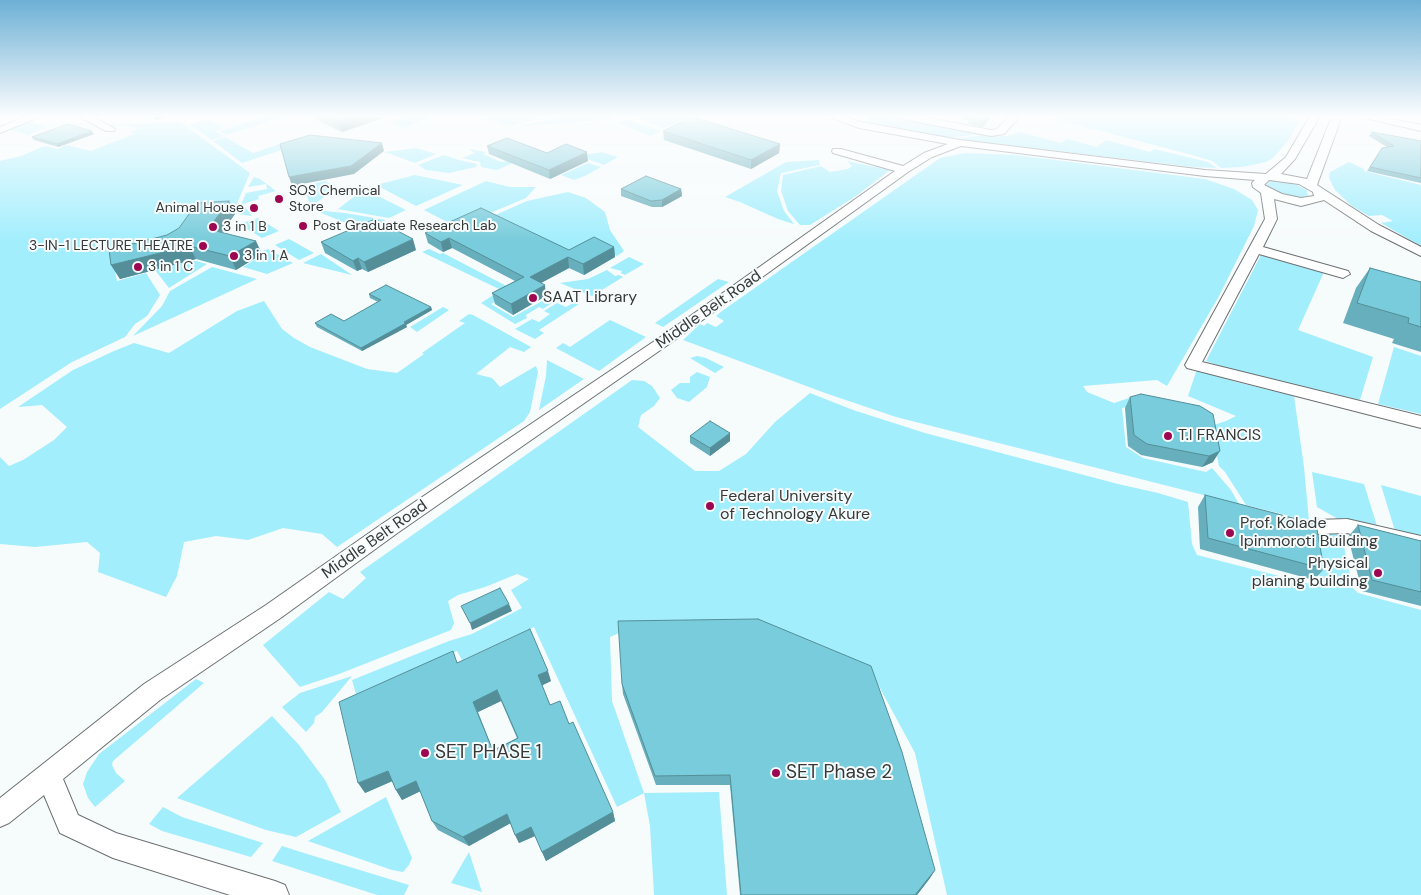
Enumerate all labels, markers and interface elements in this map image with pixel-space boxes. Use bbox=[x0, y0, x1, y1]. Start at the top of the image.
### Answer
place label: SOS Chemical Store bbox=[289, 183, 380, 216]
marker: SOS Chemical Store bbox=[273, 193, 285, 205]
place label: Animal House bbox=[156, 200, 244, 216]
marker: Animal House bbox=[248, 202, 260, 214]
place label: Post Graduate Research Lab bbox=[313, 218, 496, 234]
place label: 3 in 1 B bbox=[223, 219, 267, 235]
marker: Post Graduate Research Lab bbox=[297, 220, 309, 232]
marker: 3 in 1 B bbox=[207, 221, 219, 233]
place label: 3-IN-1 LECTURE THEATRE bbox=[29, 238, 193, 254]
marker: 3-IN-1 LECTURE THEATRE bbox=[197, 240, 209, 252]
place label: 3 in 1 A bbox=[244, 248, 289, 264]
marker: 3 in 1 A bbox=[228, 250, 240, 262]
place label: 3 in 1 C bbox=[148, 259, 193, 275]
marker: 3 in 1 C bbox=[132, 261, 144, 273]
street label: Middle Belt Road bbox=[653, 266, 765, 354]
place label: SAAT Library bbox=[543, 288, 637, 308]
marker: SAAT Library bbox=[527, 292, 539, 304]
place label: T.I FRANCIS bbox=[1178, 426, 1261, 446]
marker: T.I FRANCIS bbox=[1162, 430, 1174, 442]
place label: Federal University of Technology Akure bbox=[720, 487, 870, 525]
street label: Middle Belt Road bbox=[319, 496, 431, 584]
marker: Federal University of Technology Akure bbox=[704, 500, 716, 512]
place label: Prof. Kolade Ipinmoroti Building bbox=[1240, 514, 1378, 552]
marker: Prof. Kolade Ipinmoroti Building bbox=[1224, 527, 1236, 539]
place label: Physical planing building bbox=[1252, 554, 1368, 592]
marker: Physical planing building bbox=[1372, 567, 1384, 579]
place label: SET PHASE 1 bbox=[435, 742, 542, 764]
marker: SET PHASE 1 bbox=[419, 747, 431, 759]
place label: SET Phase 2 bbox=[786, 762, 892, 784]
marker: SET Phase 2 bbox=[770, 767, 782, 779]

